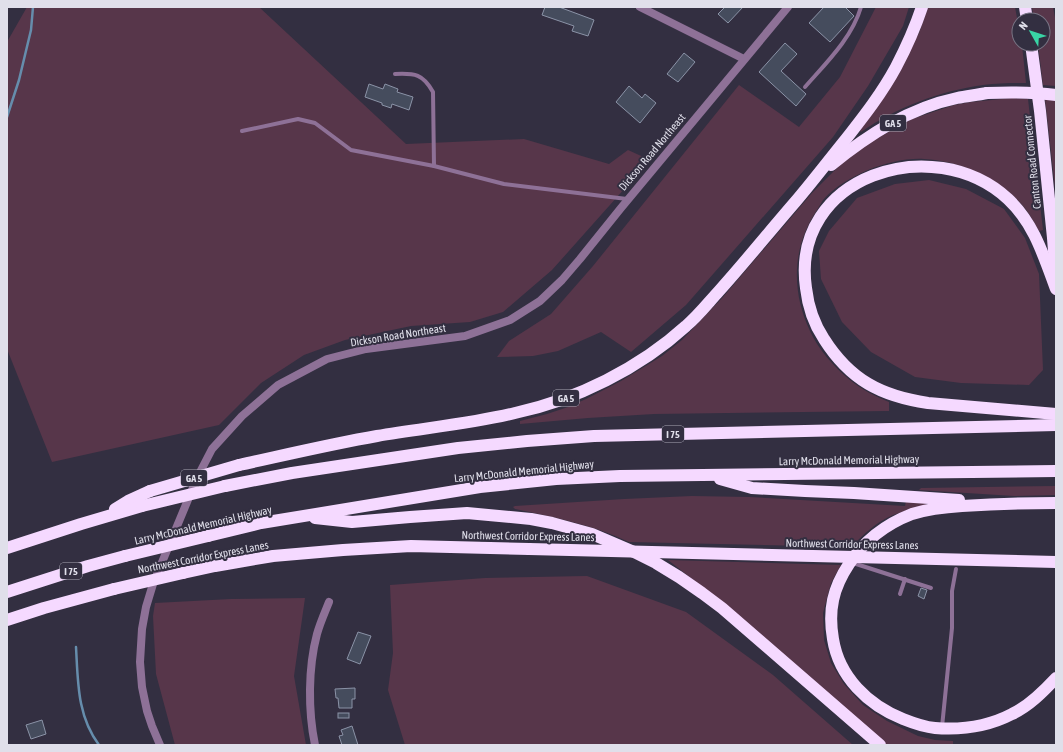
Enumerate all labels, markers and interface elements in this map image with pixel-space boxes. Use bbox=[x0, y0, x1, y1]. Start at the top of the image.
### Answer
north arrow bbox=[1011, 12, 1051, 52]
text: N bbox=[1017, 19, 1030, 32]
street label: Dickson Road Northeast bbox=[616, 111, 688, 193]
street label: Canton Road Connector bbox=[1021, 114, 1043, 209]
road number: GA 5 bbox=[880, 115, 906, 131]
street label: Dickson Road Northeast bbox=[349, 322, 447, 348]
road number: GA 5 bbox=[553, 390, 579, 406]
road number: I 75 bbox=[662, 426, 684, 442]
street label: Larry McDonald Memorial Highway bbox=[779, 453, 920, 467]
street label: Larry McDonald Memorial Highway bbox=[453, 458, 595, 484]
road number: GA 5 bbox=[181, 470, 207, 486]
street label: Larry McDonald Memorial Highway bbox=[133, 503, 273, 547]
street label: Northwest Corridor Express Lanes bbox=[461, 529, 595, 543]
street label: Northwest Corridor Express Lanes bbox=[785, 537, 919, 551]
street label: Northwest Corridor Express Lanes bbox=[137, 538, 270, 576]
road number: I 75 bbox=[60, 563, 82, 579]

